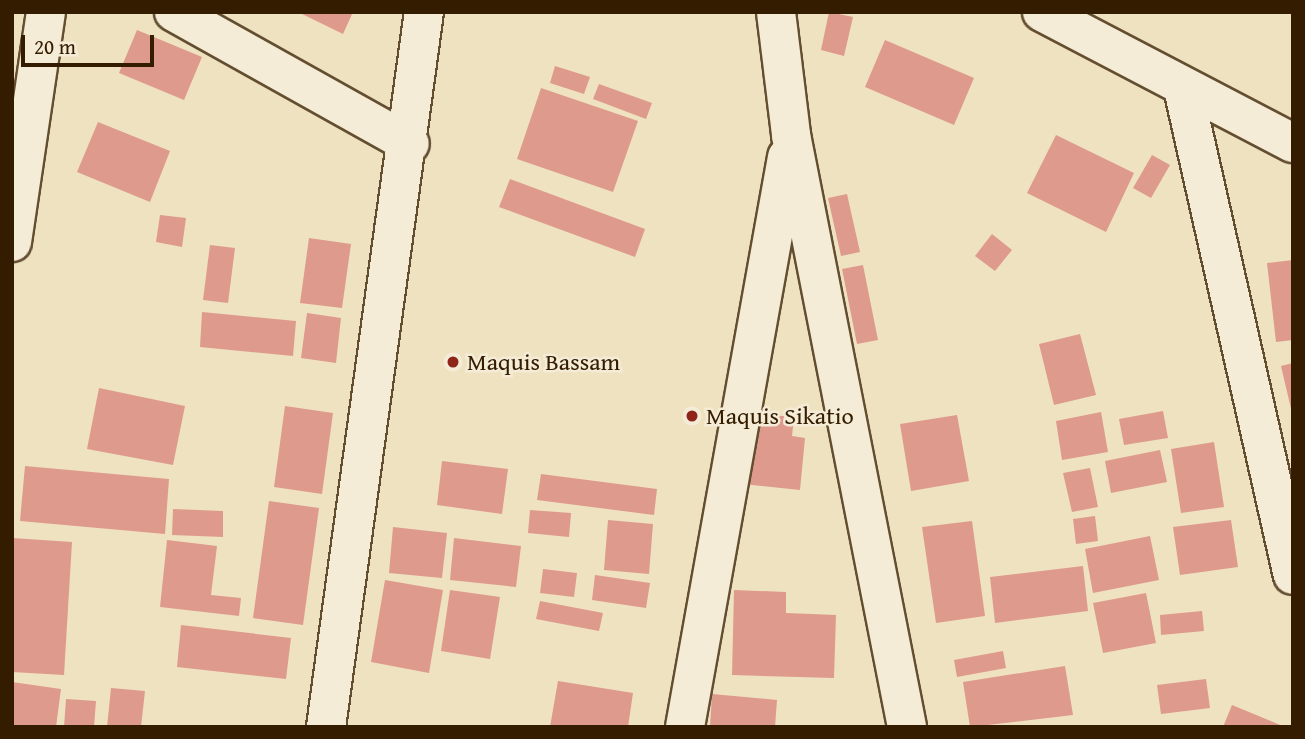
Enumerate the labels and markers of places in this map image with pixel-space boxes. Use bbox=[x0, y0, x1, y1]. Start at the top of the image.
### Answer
place label: Maquis Bassam bbox=[467, 348, 620, 376]
marker: Maquis Bassam bbox=[445, 354, 461, 370]
place label: Maquis Sikatio bbox=[706, 402, 854, 430]
marker: Maquis Sikatio bbox=[684, 408, 700, 424]

